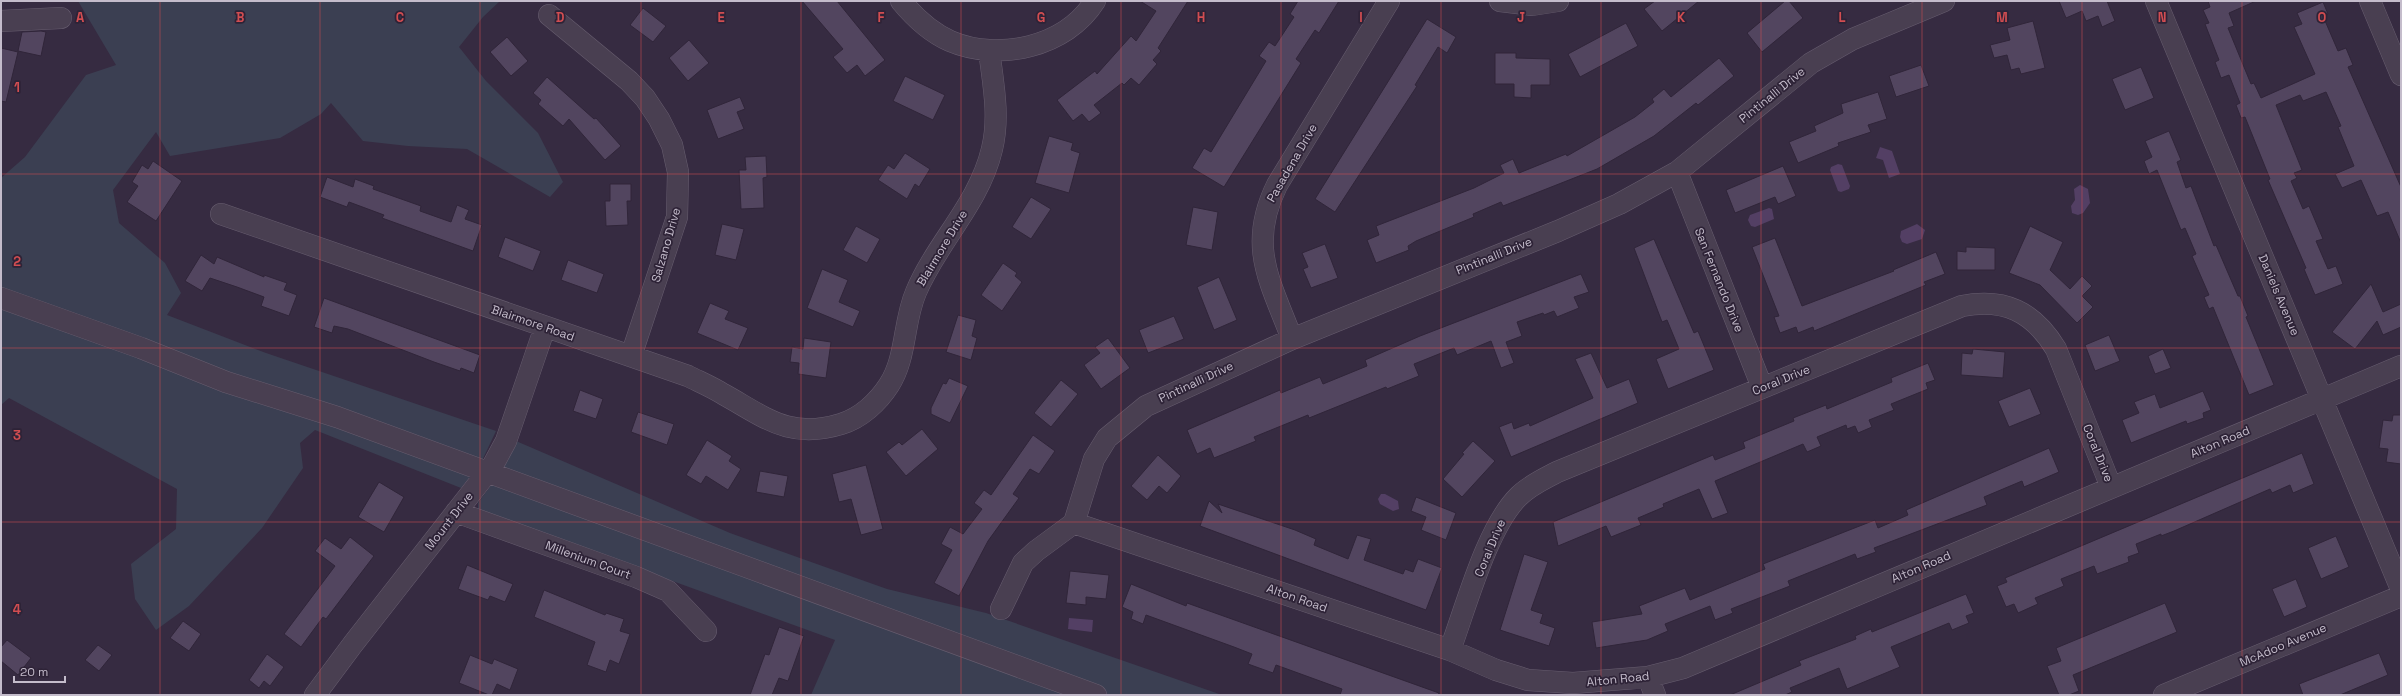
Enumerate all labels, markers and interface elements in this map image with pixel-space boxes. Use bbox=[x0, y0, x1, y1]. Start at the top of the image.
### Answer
text: A bbox=[76, 9, 85, 26]
text: B bbox=[236, 9, 245, 26]
text: C bbox=[396, 9, 404, 26]
text: D bbox=[556, 9, 565, 26]
text: E bbox=[717, 9, 725, 26]
text: F bbox=[878, 9, 885, 26]
text: G bbox=[1037, 9, 1045, 26]
text: H bbox=[1197, 9, 1205, 26]
text: I bbox=[1359, 9, 1363, 26]
text: J bbox=[1517, 9, 1525, 26]
text: K bbox=[1677, 9, 1686, 26]
text: L bbox=[1838, 9, 1846, 26]
text: M bbox=[1996, 9, 2008, 26]
text: N bbox=[2158, 9, 2166, 26]
text: O bbox=[2318, 9, 2327, 26]
street label: Pintinalli Drive bbox=[1736, 63, 1808, 127]
text: 1 bbox=[14, 79, 20, 96]
street label: Pasadena Drive bbox=[1263, 121, 1321, 205]
street label: Salzano Drive bbox=[648, 206, 684, 284]
street label: Blairmore Drive bbox=[913, 207, 971, 289]
street label: San Fernando Drive bbox=[1691, 225, 1747, 335]
street label: Pintinalli Drive bbox=[1454, 233, 1534, 279]
street label: Daniels Avenue bbox=[2255, 252, 2303, 338]
text: 2 bbox=[13, 253, 21, 270]
street label: Blairmore Road bbox=[489, 301, 577, 345]
street label: Pintinalli Drive bbox=[1156, 358, 1236, 406]
street label: Coral Drive bbox=[1750, 361, 1812, 399]
street label: Coral Drive bbox=[2079, 422, 2117, 484]
street label: Alton Road bbox=[2188, 422, 2252, 462]
text: 3 bbox=[13, 427, 21, 444]
street label: Mount Drive bbox=[421, 489, 477, 553]
street label: Coral Drive bbox=[1471, 517, 1509, 579]
street label: Millenium Court bbox=[543, 537, 633, 583]
street label: Alton Road bbox=[1889, 547, 1953, 587]
street label: Alton Road bbox=[1265, 580, 1329, 616]
text: 4 bbox=[13, 601, 21, 618]
street label: McAdoo Avenue bbox=[2237, 619, 2329, 671]
scale bar bbox=[14, 658, 65, 684]
text: 20 m bbox=[20, 664, 48, 680]
street label: Alton Road bbox=[1586, 668, 1650, 690]

